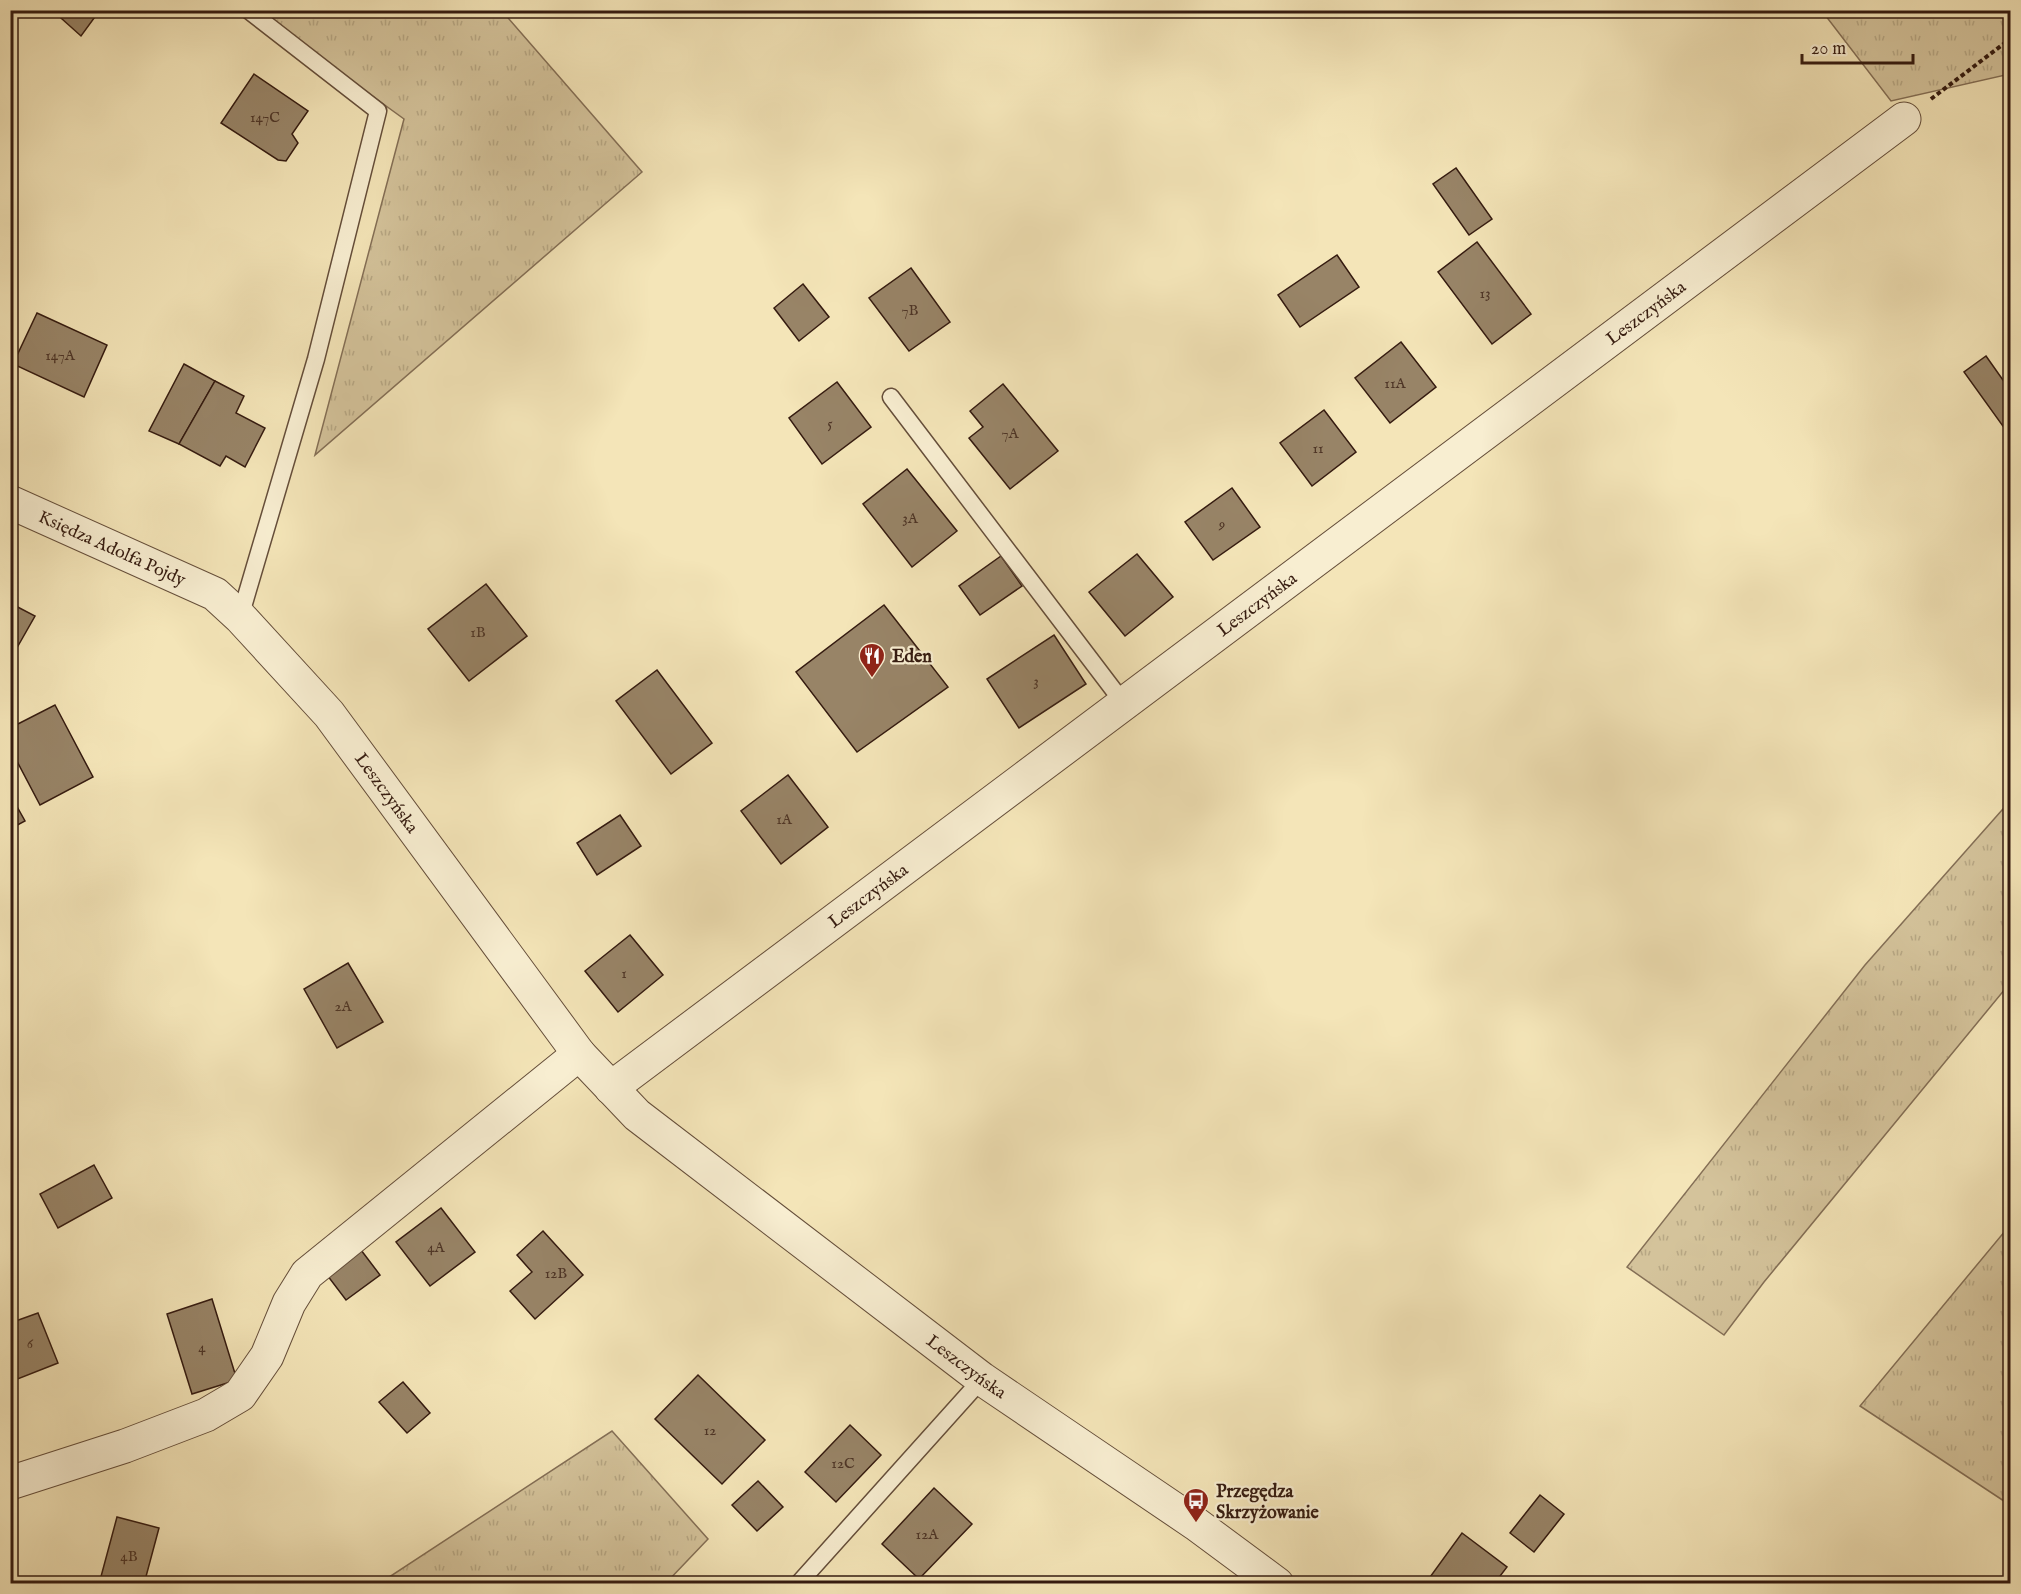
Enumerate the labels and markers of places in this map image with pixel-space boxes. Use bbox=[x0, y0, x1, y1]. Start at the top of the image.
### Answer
restaurant icon: Eden bbox=[857, 641, 887, 679]
place label: Eden bbox=[892, 646, 932, 669]
place label: Przegędza Skrzyżowanie bbox=[1216, 1481, 1319, 1525]
bus stop icon: Przegędza Skrzyżowanie bbox=[1181, 1486, 1211, 1524]

